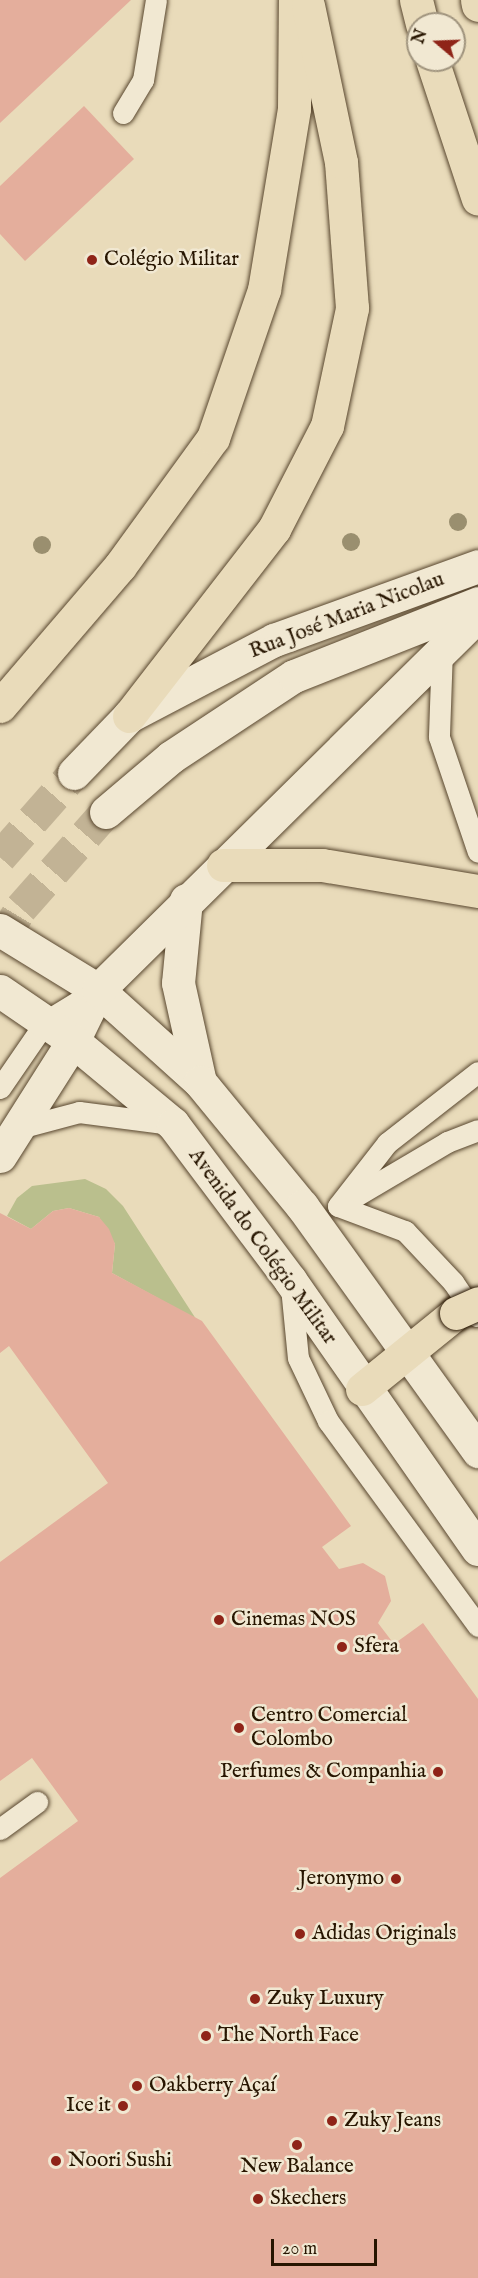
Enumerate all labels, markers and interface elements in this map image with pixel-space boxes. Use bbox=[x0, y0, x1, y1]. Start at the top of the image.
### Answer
north arrow bbox=[406, 12, 466, 72]
text: N bbox=[409, 27, 433, 47]
place label: Colégio Militar bbox=[104, 247, 239, 273]
marker: Colégio Militar bbox=[85, 253, 99, 267]
street label: Rua José Maria Nicolau bbox=[246, 567, 448, 665]
street label: Avenida do Colégio Militar bbox=[182, 1144, 342, 1350]
place label: Cinemas NOS bbox=[231, 1607, 356, 1633]
marker: Cinemas NOS bbox=[212, 1613, 226, 1627]
place label: Sfera bbox=[354, 1634, 399, 1660]
marker: Sfera bbox=[335, 1640, 349, 1654]
place label: Centro Comercial Colombo bbox=[251, 1703, 407, 1753]
marker: Centro Comercial Colombo bbox=[232, 1721, 246, 1735]
place label: Perfumes & Companhia bbox=[220, 1759, 426, 1785]
marker: Perfumes & Companhia bbox=[431, 1765, 445, 1779]
place label: Jeronymo bbox=[299, 1866, 384, 1892]
marker: Jeronymo bbox=[389, 1872, 403, 1886]
place label: Adidas Originals bbox=[312, 1921, 456, 1947]
marker: Adidas Originals bbox=[293, 1927, 307, 1941]
place label: Zuky Luxury bbox=[267, 1986, 384, 2012]
marker: Zuky Luxury bbox=[248, 1992, 262, 2006]
place label: The North Face bbox=[218, 2023, 359, 2049]
marker: The North Face bbox=[199, 2029, 213, 2043]
place label: Oakberry Açaí bbox=[149, 2073, 276, 2099]
marker: Oakberry Açaí bbox=[130, 2079, 144, 2093]
place label: Ice it bbox=[66, 2093, 111, 2119]
marker: Ice it bbox=[116, 2099, 130, 2113]
place label: Zuky Jeans bbox=[344, 2108, 441, 2134]
marker: Zuky Jeans bbox=[325, 2114, 339, 2128]
marker: New Balance bbox=[290, 2138, 304, 2152]
place label: Noori Sushi bbox=[68, 2148, 172, 2174]
marker: Noori Sushi bbox=[49, 2154, 63, 2168]
place label: New Balance bbox=[240, 2154, 354, 2180]
place label: Skechers bbox=[270, 2186, 346, 2212]
marker: Skechers bbox=[251, 2192, 265, 2206]
scale bar bbox=[274, 2227, 380, 2265]
text: 20 m bbox=[282, 2238, 317, 2261]

